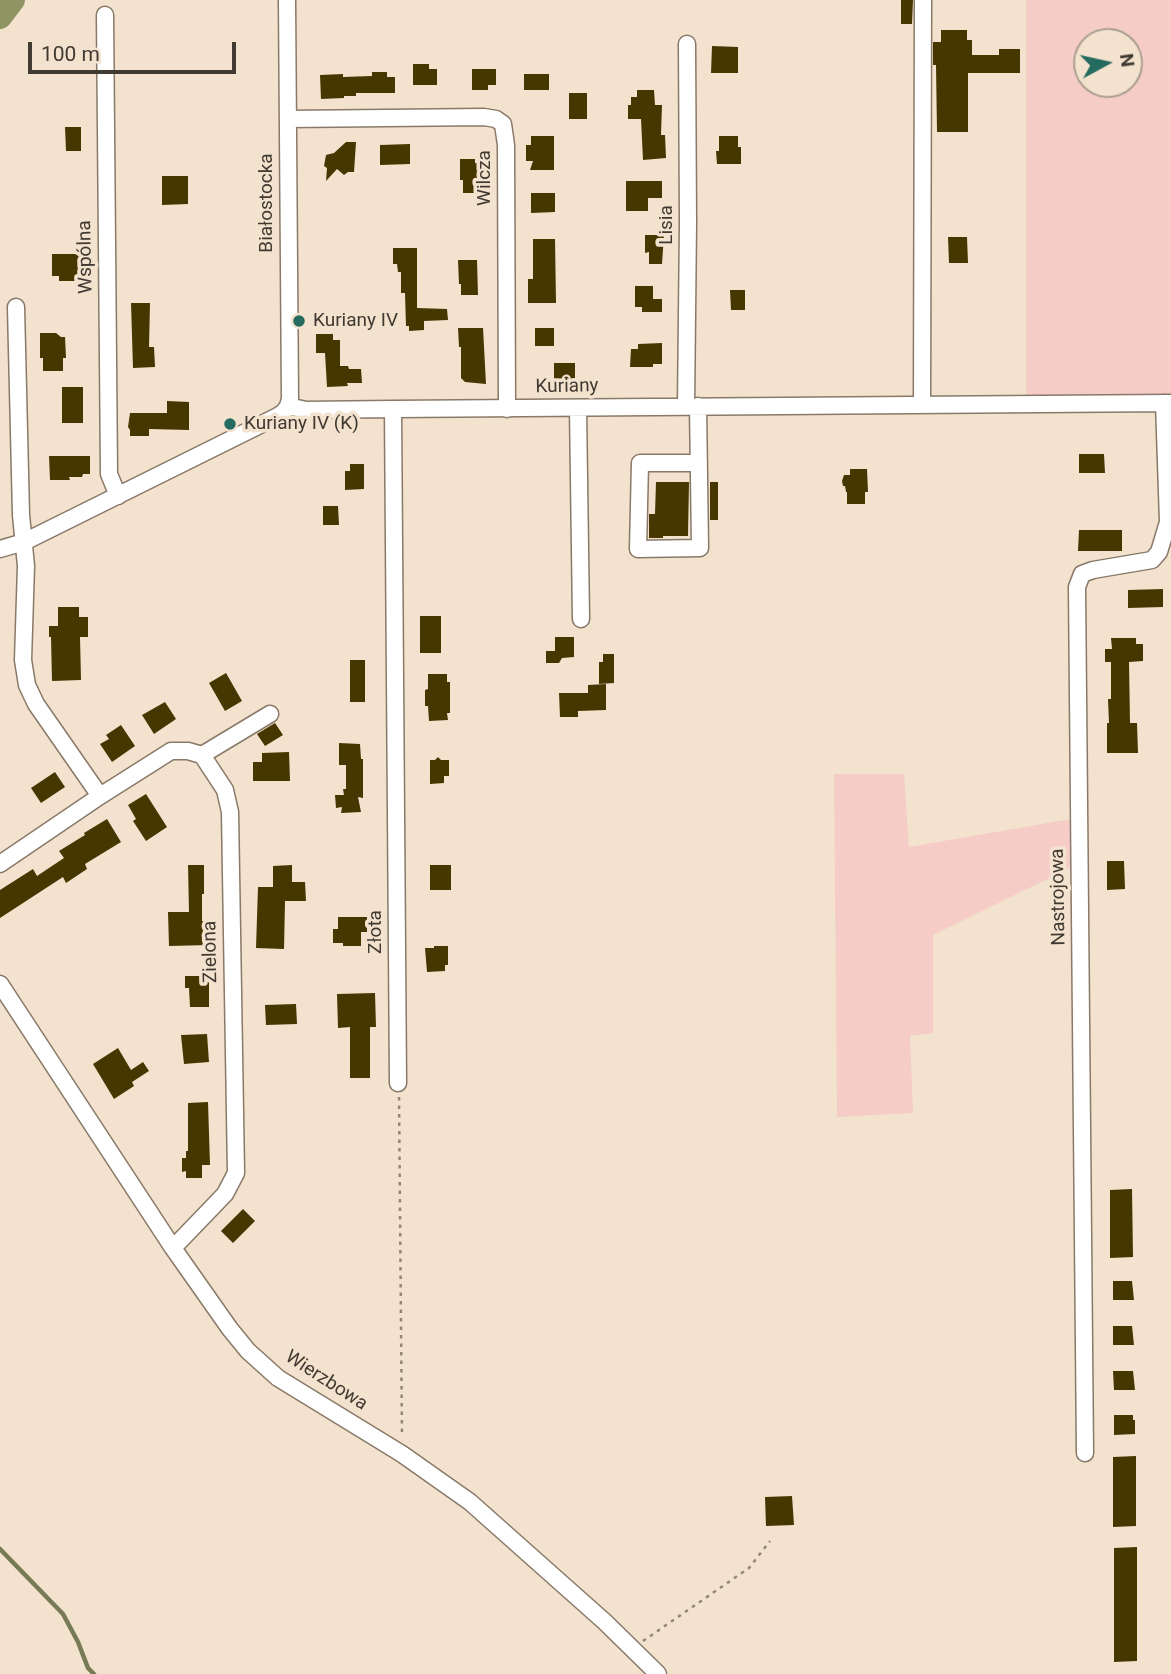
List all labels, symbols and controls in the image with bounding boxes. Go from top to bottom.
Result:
scale bar [32,28,240,72]
north arrow [1073,28,1143,98]
text: 100 m [41,42,100,66]
text: N [1115,52,1140,69]
street label: Wilcza [474,150,496,206]
street label: Białostocka [256,153,278,253]
street label: Lisia [656,205,678,245]
street label: Wspólna [74,220,98,294]
place label: Kuriany IV [313,310,398,332]
marker: Kuriany IV [291,313,307,329]
street label: Kuriany [535,375,599,399]
place label: Kuriany IV (K) [244,413,359,435]
marker: Kuriany IV (K) [222,416,238,432]
street label: Nastrojowa [1047,848,1071,946]
street label: Złota [365,910,387,954]
street label: Zielona [199,921,223,983]
street label: Wierzbowa [281,1346,371,1416]

